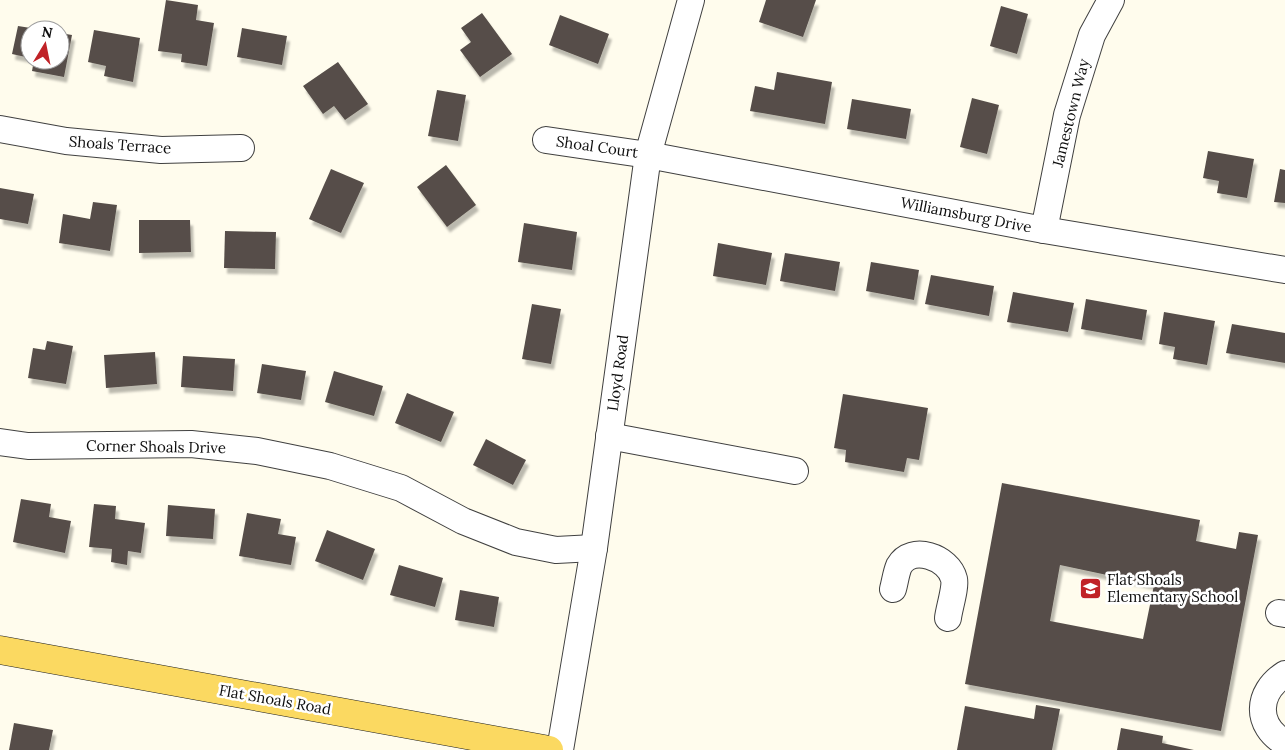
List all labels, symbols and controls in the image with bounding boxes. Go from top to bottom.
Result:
north arrow [20,20,70,70]
text: N [40,22,54,42]
street label: Jamestown Way [1048,57,1093,170]
street label: Shoals Terrace [68,131,172,158]
street label: Shoal Court [555,131,640,162]
street label: Williamsburg Drive [899,192,1033,237]
street label: Lloyd Road [603,334,632,412]
street label: Corner Shoals Drive [86,436,226,457]
place label: Flat Shoals Elementary School [1107,570,1238,606]
school or university icon: Flat Shoals Elementary School [1079,577,1103,601]
street label: Flat Shoals Road [218,680,333,719]

